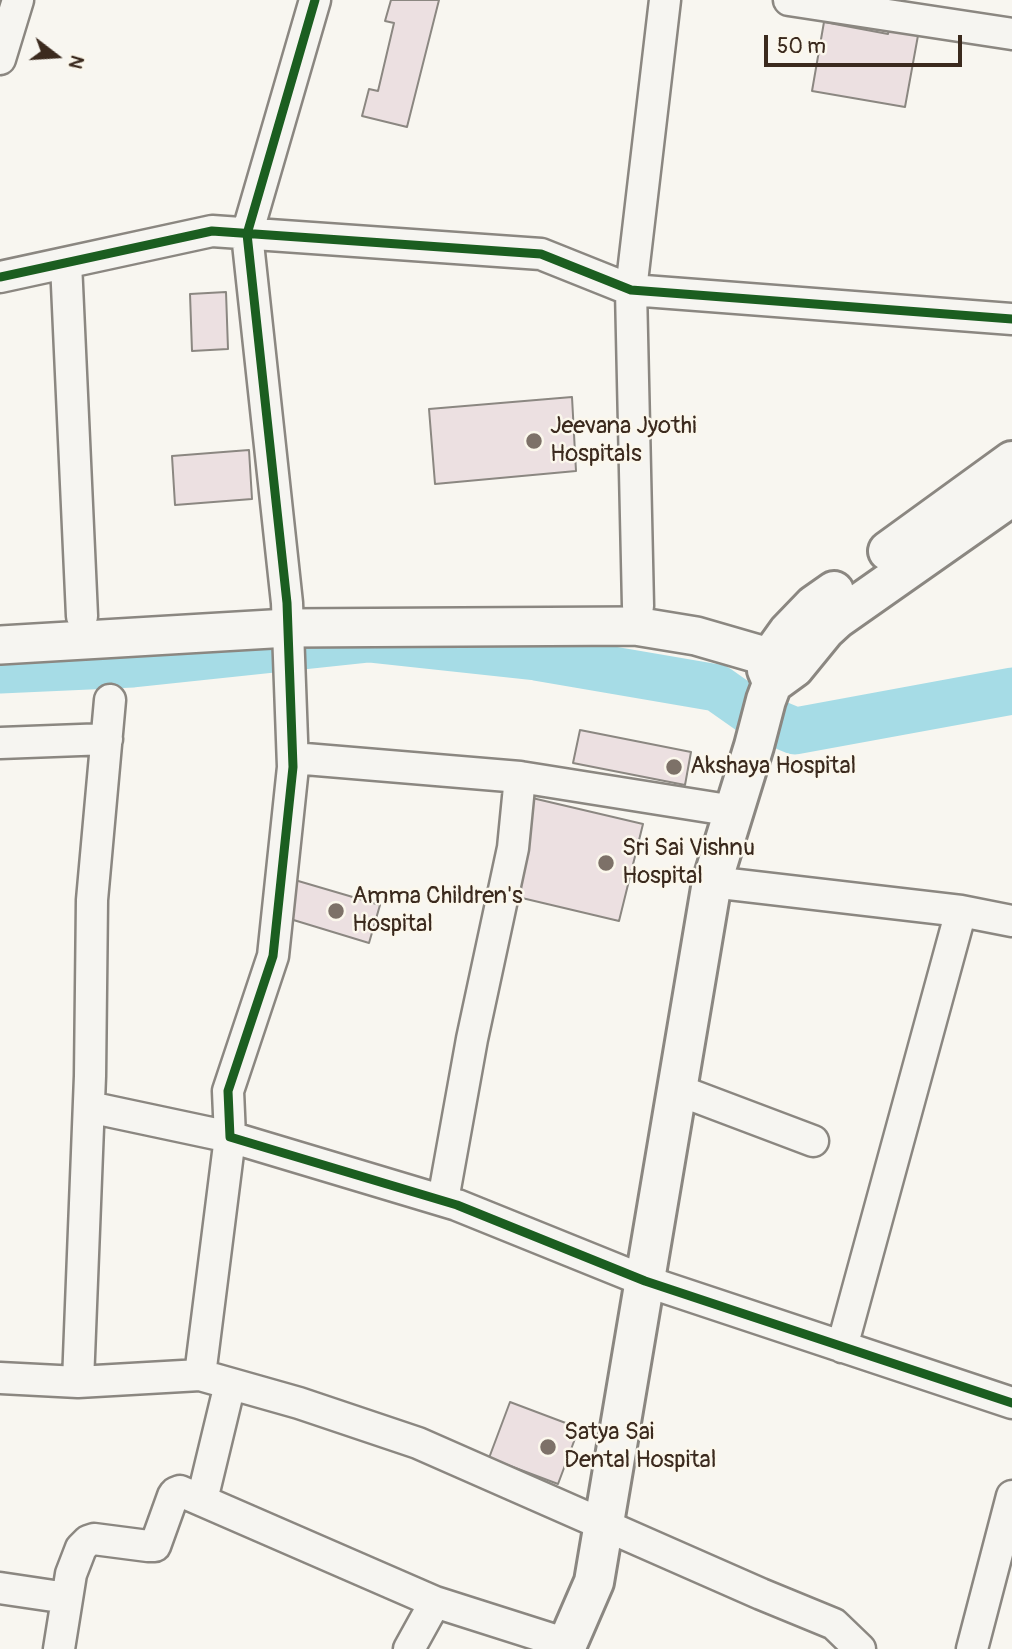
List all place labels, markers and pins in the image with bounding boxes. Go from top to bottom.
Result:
place label: Jeevana Jyothi Hospitals [550,413,696,469]
marker: Jeevana Jyothi Hospitals [524,431,544,451]
place label: Akshaya Hospital [690,753,856,781]
marker: Akshaya Hospital [664,757,684,777]
place label: Sri Sai Vishnu Hospital [622,835,755,891]
marker: Sri Sai Vishnu Hospital [596,853,616,873]
place label: Amma Children's Hospital [352,883,523,939]
marker: Amma Children's Hospital [326,901,346,921]
place label: Satya Sai Dental Hospital [564,1419,716,1475]
marker: Satya Sai Dental Hospital [538,1437,558,1457]

